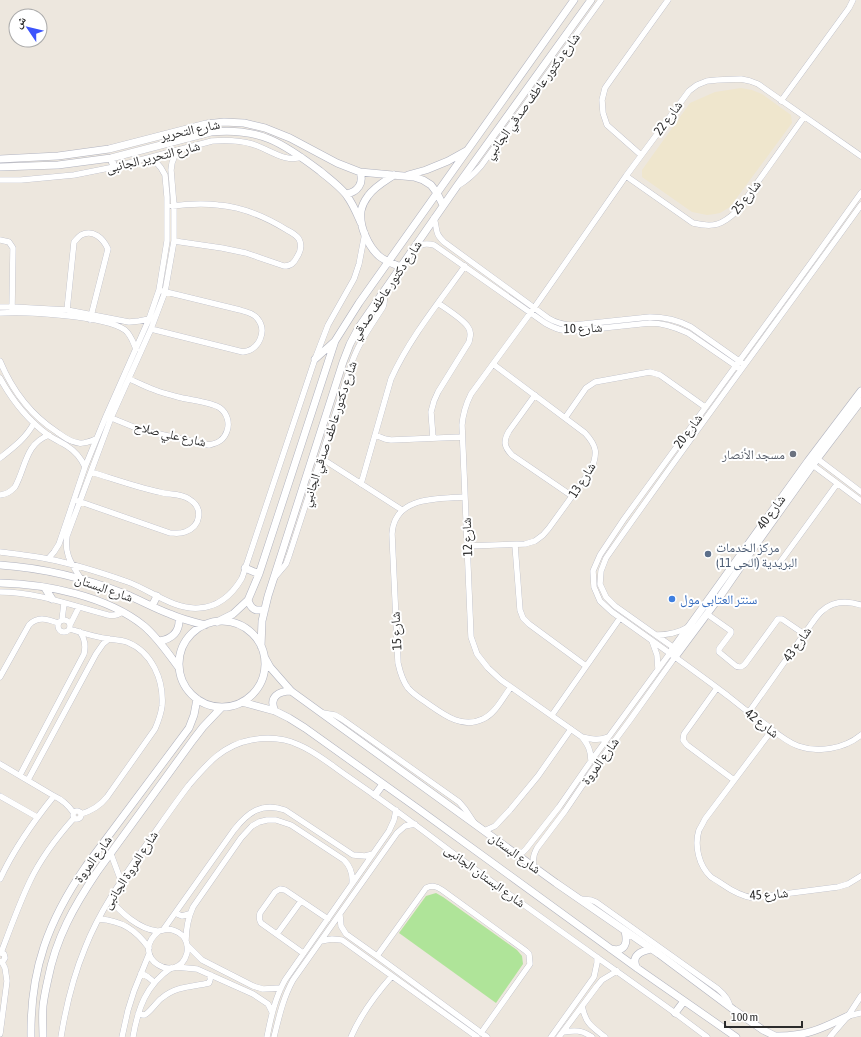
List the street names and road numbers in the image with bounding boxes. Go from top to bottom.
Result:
street label: شارع دكتور عاطف صدقي الجانبي [481,30,586,164]
street label: شارع 22 [651,98,687,139]
street label: شارع التحرير [158,116,222,146]
street label: شارع التحرير الجانبى [104,138,202,178]
street label: شارع 25 [728,177,765,218]
street label: شارع دكتور عاطف صدقي [347,238,428,344]
street label: شارع 10 [563,320,603,338]
street label: شارع دكتور عاطف صدقي الجانبي [298,359,363,510]
street label: شارع 20 [671,411,707,452]
street label: شارع علي صلاح [132,418,207,453]
street label: شارع 13 [565,460,600,501]
street label: شارع 40 [754,492,790,533]
street label: شارع 12 [459,517,477,557]
street label: شارع البستان [72,571,135,607]
street label: شارع 15 [387,611,407,651]
street label: شارع 43 [780,624,816,665]
street label: شارع 42 [741,705,782,742]
street label: شارع المروة [578,735,624,789]
street label: شارع المروة الجانبى [99,828,163,913]
street label: شارع البستان [485,829,544,878]
street label: شارع المروة [71,833,117,887]
street label: شارع البستان الجانبى [440,842,528,912]
street label: شارع 45 [749,885,789,905]

